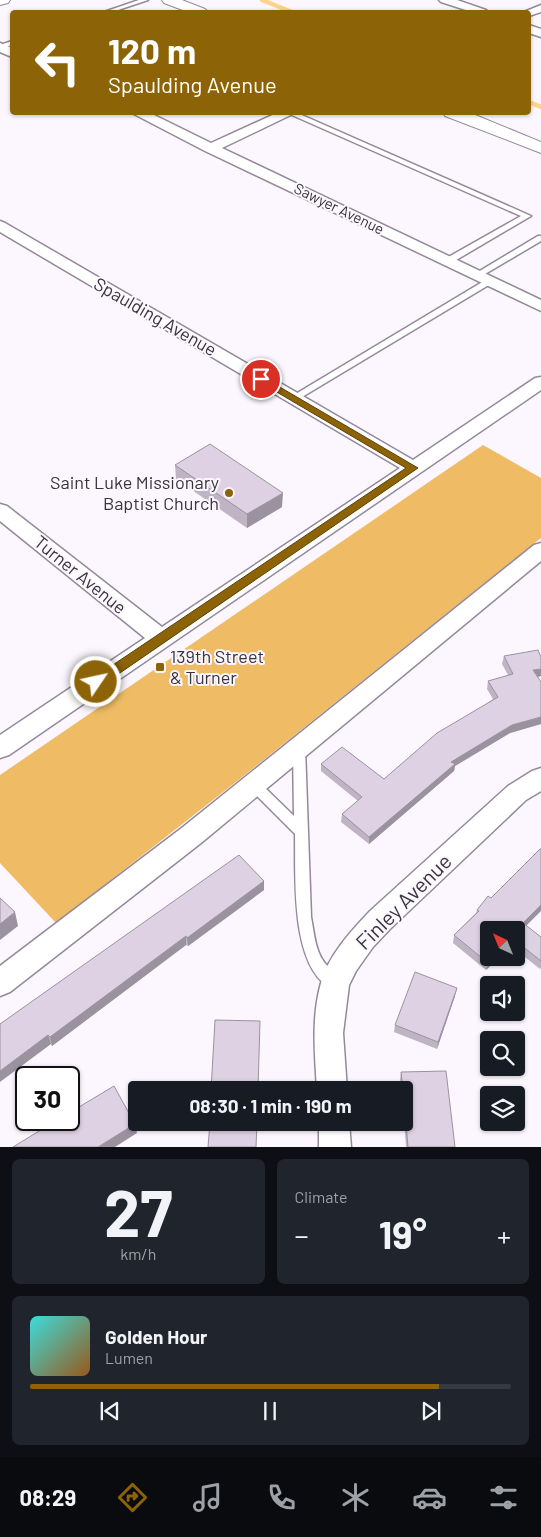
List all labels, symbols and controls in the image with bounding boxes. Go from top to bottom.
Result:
text: 120 m [108,29,196,71]
icon: left [25,30,90,95]
text: Spaulding Avenue [108,71,277,97]
street label: Sawyer Avenue [291,179,387,238]
street label: Spaulding Avenue [90,272,221,360]
pin [240,358,282,400]
icon: arrive [247,365,275,393]
place label: Saint Luke Missionary Baptist Church [50,471,219,514]
marker: Saint Luke Missionary Baptist Church [223,487,235,499]
street label: Turner Avenue [30,530,131,618]
place label: 139th Street & Turner [170,645,264,688]
position arrow [69,655,121,707]
marker: 139th Street & Turner [154,661,166,673]
street label: Finley Avenue [350,848,456,954]
north arrow [480,921,525,966]
map controls [480,921,525,1131]
button: sound [480,976,525,1021]
button: search [480,1031,525,1076]
speed limit sign: 30 [15,1066,80,1131]
button: layers [480,1086,525,1131]
text: 08:30 · 1 min · 190 m [189,1094,352,1117]
text: 27 [104,1172,173,1250]
text: Climate [295,1187,347,1206]
text: 19° [379,1211,427,1257]
text: − [295,1218,309,1252]
text: + [497,1218,511,1252]
text: km/h [120,1244,156,1263]
text: Golden Hour [105,1325,207,1348]
text: Lumen [105,1348,153,1367]
icon: previous [96,1397,124,1425]
icon: pause [256,1397,284,1425]
icon: next [417,1397,445,1425]
icon: directions [115,1480,150,1515]
icon: music [190,1480,225,1515]
icon: phone [264,1480,299,1515]
icon: climate [338,1480,373,1515]
icon: car [412,1480,447,1515]
icon: filters [486,1480,521,1515]
text: 08:29 [20,1484,76,1510]

